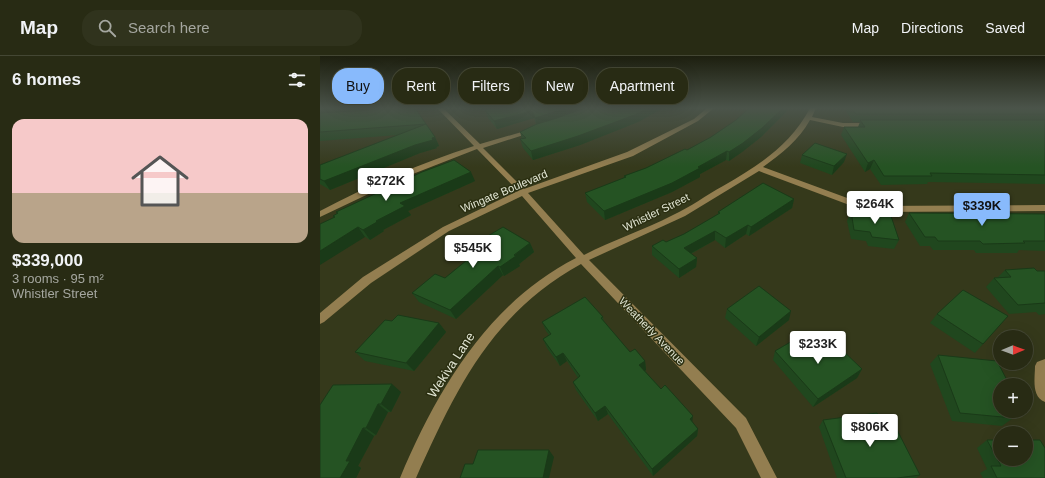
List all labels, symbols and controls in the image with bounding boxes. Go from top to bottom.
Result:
search box [82,10,362,46]
text: Map [20,17,58,38]
icon: search [96,17,118,39]
text: Search here [128,19,210,36]
text: Map [852,20,879,36]
text: Directions [901,20,963,36]
text: Saved [985,20,1025,36]
chip: Buy [332,68,384,104]
chip: Rent [392,68,450,104]
chip: Filters [458,68,524,104]
chip: New [532,68,588,104]
chip: Apartment [596,68,688,104]
icon: filters [286,69,308,91]
text: 6 homes [12,70,81,89]
icon: home [124,145,196,217]
street label: Wingate Boulevard [459,167,549,215]
pin: $272K [358,168,414,202]
text: $272K [367,173,405,188]
street label: Whistler Street [621,191,691,233]
pin: $264K [847,191,903,225]
pin: $339K [954,193,1010,227]
text: $264K [856,196,894,211]
text: $339K [963,198,1001,213]
pin: $545K [445,235,501,269]
text: $545K [454,240,492,255]
text: $339,000 [12,251,83,270]
text: 3 rooms · 95 m² [12,271,104,286]
text: Whistler Street [12,286,97,301]
street label: Weatherly Avenue [617,295,687,367]
street label: Wekiva Lane [424,329,478,401]
north arrow [993,330,1033,370]
map controls [993,330,1033,466]
pin: $233K [790,331,846,365]
text: $233K [799,336,837,351]
button: + [993,378,1033,418]
pin: $806K [842,414,898,448]
text: $806K [851,419,889,434]
button: − [993,426,1033,466]

